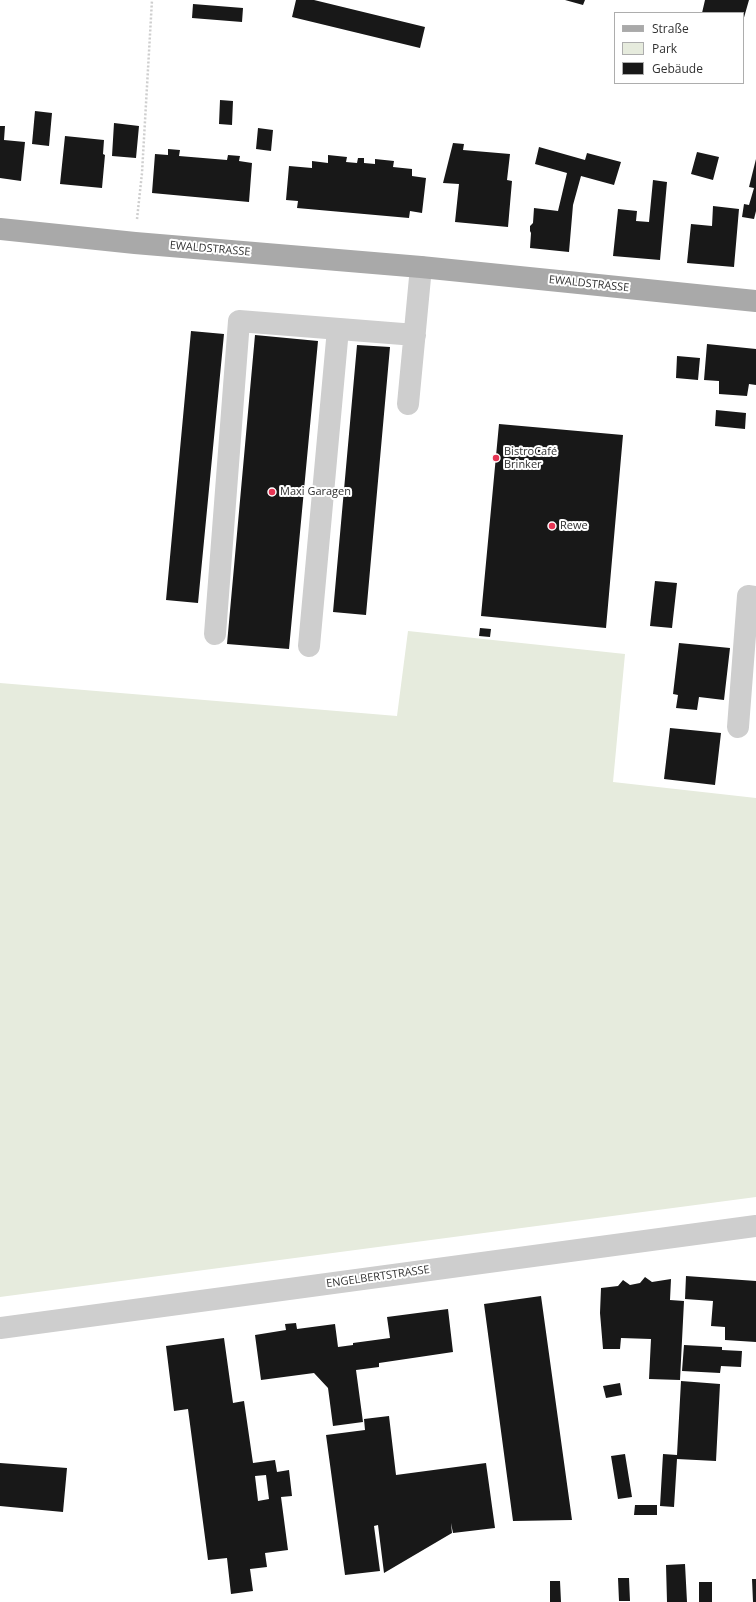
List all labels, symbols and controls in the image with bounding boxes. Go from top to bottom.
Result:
legend [614,12,744,84]
text: Straße [652,20,689,37]
text: Park [652,40,677,57]
text: Gebäude [652,60,703,77]
street label: EWALDSTRASSE [169,239,251,259]
street label: EWALDSTRASSE [548,273,630,295]
place label: BistroCafé Brinker [504,445,557,471]
marker: BistroCafé Brinker [491,453,501,463]
place label: Maxi Garagen [280,485,351,499]
marker: Maxi Garagen [267,487,277,497]
place label: Rewe [560,519,588,533]
marker: Rewe [547,521,557,531]
street label: ENGELBERTSTRASSE [325,1263,431,1291]

